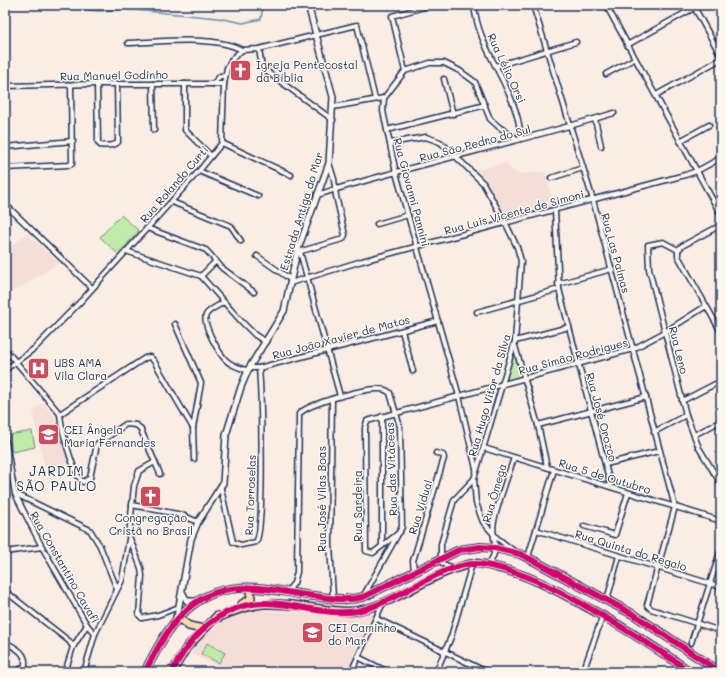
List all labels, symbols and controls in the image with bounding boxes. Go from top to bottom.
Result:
street label: Rua Lélio Orsi [484,31,530,105]
church icon: Igreja Pentecostal da Bíblia [227,57,253,83]
place label: Igreja Pentecostal da Bíblia [256,57,358,85]
street label: Rua Manuel Godinho [60,67,169,83]
street label: Rua São Pedro do Sul [418,121,532,165]
street label: Rua Giovanni Pannini [390,136,434,248]
street label: Rua Rolando Curti [136,142,212,226]
street label: Estrada Antiga do Mar [276,150,326,272]
street label: Rua Luis Vicente de Simoni [442,186,586,238]
street label: Rua Las Palmas [598,211,634,295]
street label: Rua João Xavier de Matos [271,311,411,363]
street label: Rua Leno [666,325,692,376]
street label: Rua Hugo Vitor da Silva [464,332,514,458]
street label: Rua Simão Rodrigues [517,334,629,378]
hospital icon: UBS AMA Vila Clara [25,355,51,381]
place label: UBS AMA Vila Clara [54,355,108,383]
street label: Rua José Orozco [583,371,621,464]
school or university icon: CEI Ângela Maria Fernandes [35,422,61,448]
place label: CEI Ângela Maria Fernandes [64,422,156,450]
street label: Rua das Vitáceas [382,422,400,516]
street label: Rua José Vilas Boas [314,446,329,552]
street label: Rua Torroselas [241,454,259,536]
street label: Rua 5 de Outubro [557,455,653,497]
street label: Rua Ômega [478,461,510,524]
district label: JARDIM SÃO PAULO [17,462,97,494]
street label: Rua Sardeira [350,470,365,542]
street label: Rua Vidual [405,478,435,536]
church icon: Congregação Cristã no Brasil [138,484,164,510]
street label: Rua Constantino Cavafi [27,509,103,625]
place label: Congregação Cristã no Brasil [109,510,193,538]
street label: Rua Quinta do Regalo [573,526,689,574]
school or university icon: CEI Caminho do Mar [299,620,325,646]
place label: CEI Caminho do Mar [328,620,397,648]

